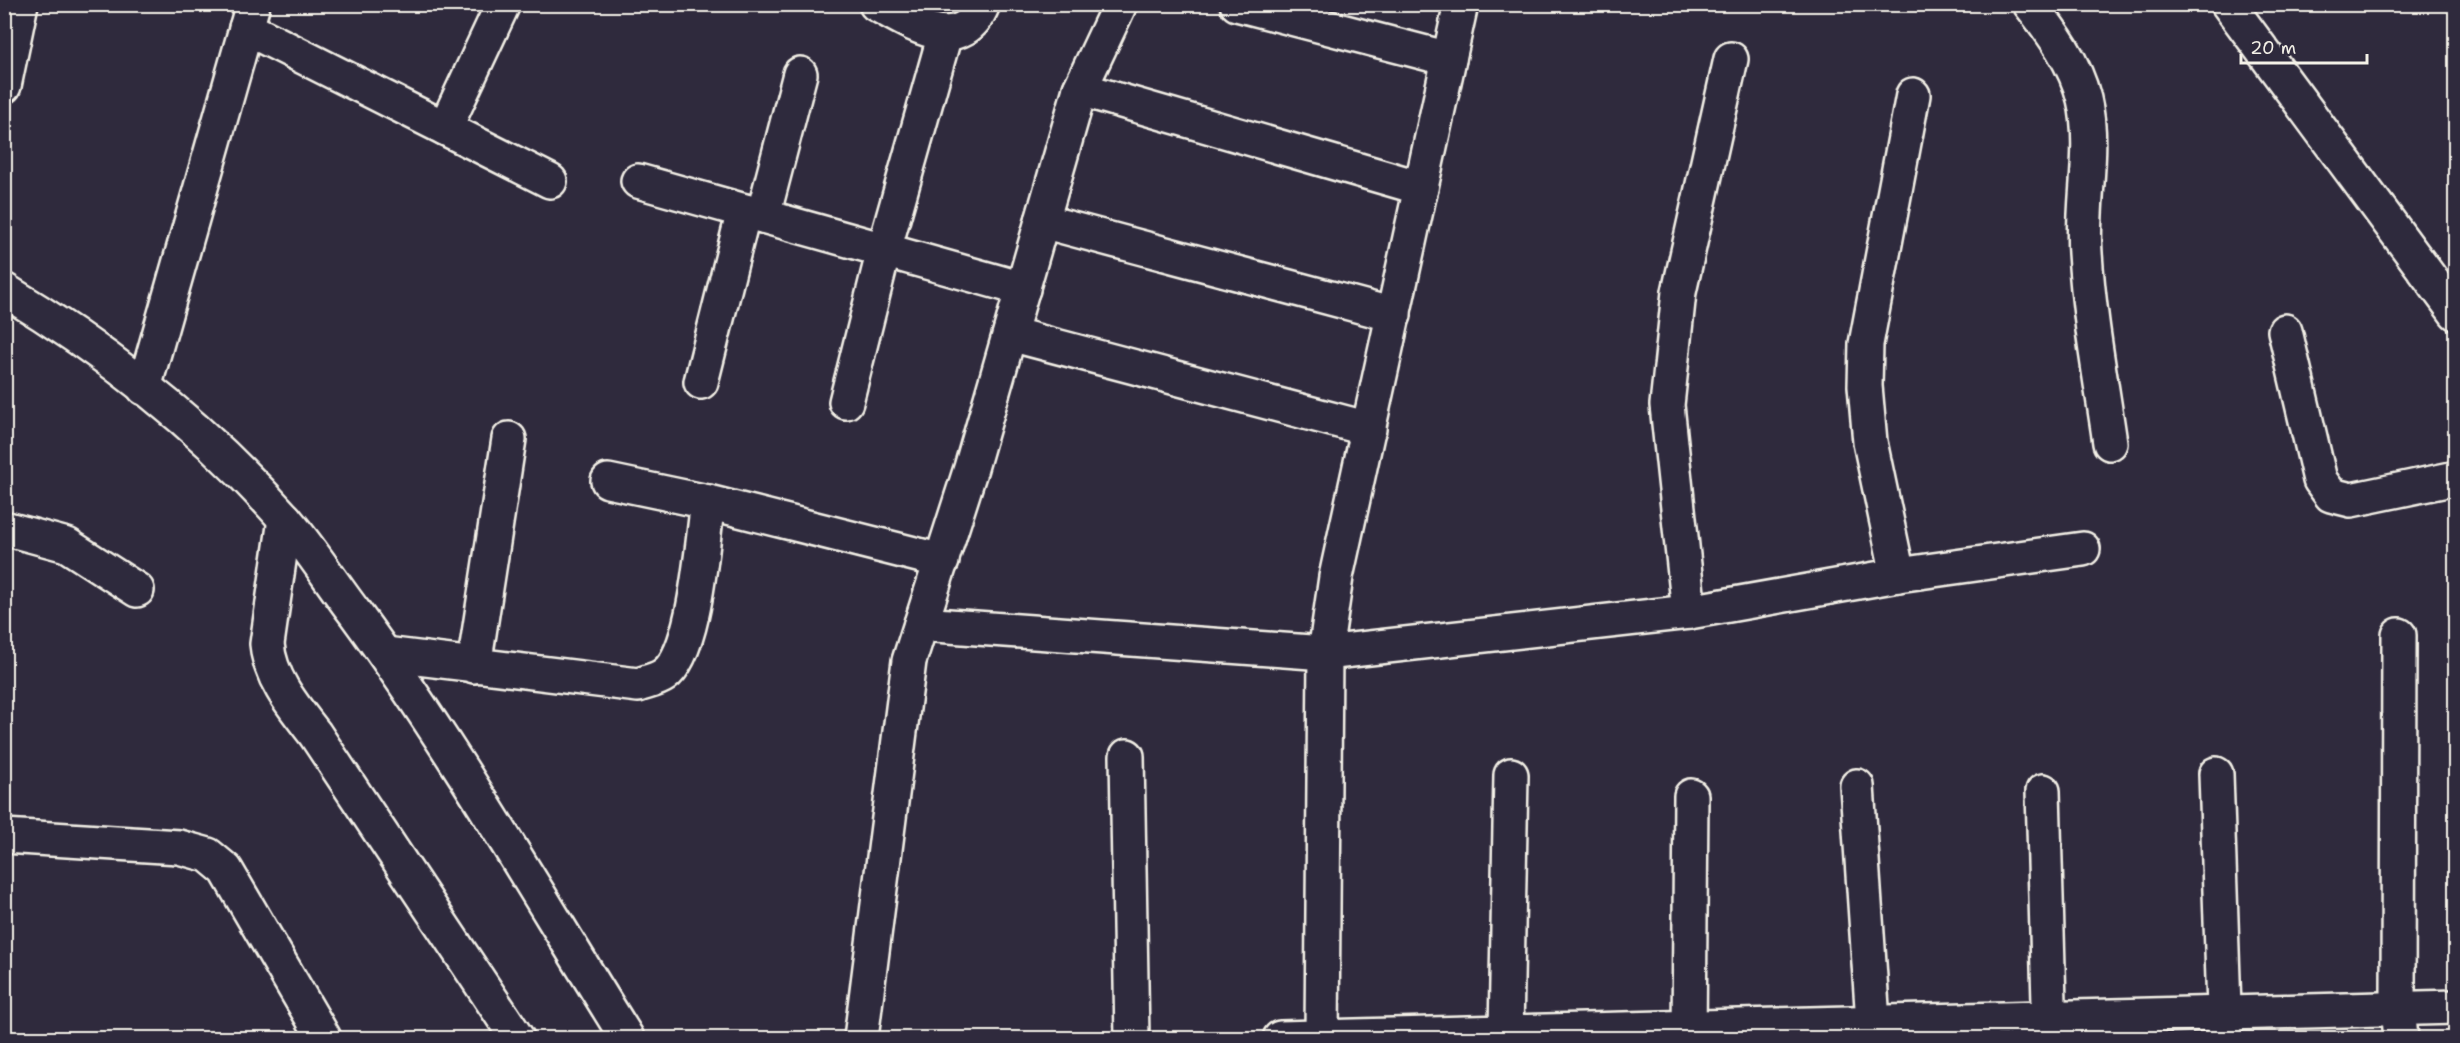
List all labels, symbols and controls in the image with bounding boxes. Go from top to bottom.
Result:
scale bar [2241,27,2367,65]
text: 20 m [2250,36,2296,60]

